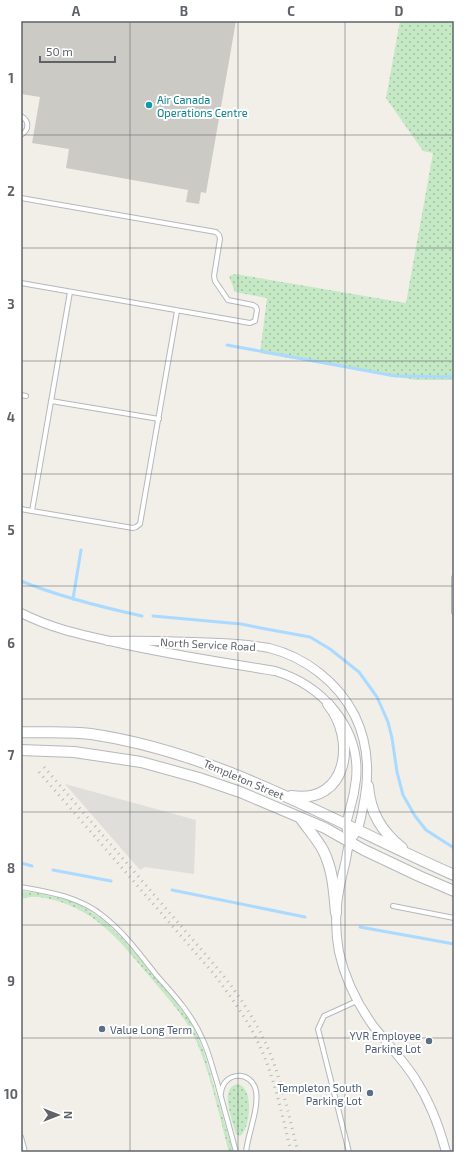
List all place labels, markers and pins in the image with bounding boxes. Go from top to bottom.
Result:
place label: Air Canada Operations Centre [157,93,248,119]
marker: Air Canada Operations Centre [144,100,154,110]
place label: Value Long Term [110,1023,192,1036]
marker: Value Long Term [97,1024,107,1034]
place label: YVR Employee Parking Lot [350,1029,421,1055]
marker: YVR Employee Parking Lot [424,1036,434,1046]
place label: Templeton South Parking Lot [277,1081,362,1107]
marker: Templeton South Parking Lot [365,1088,375,1098]

